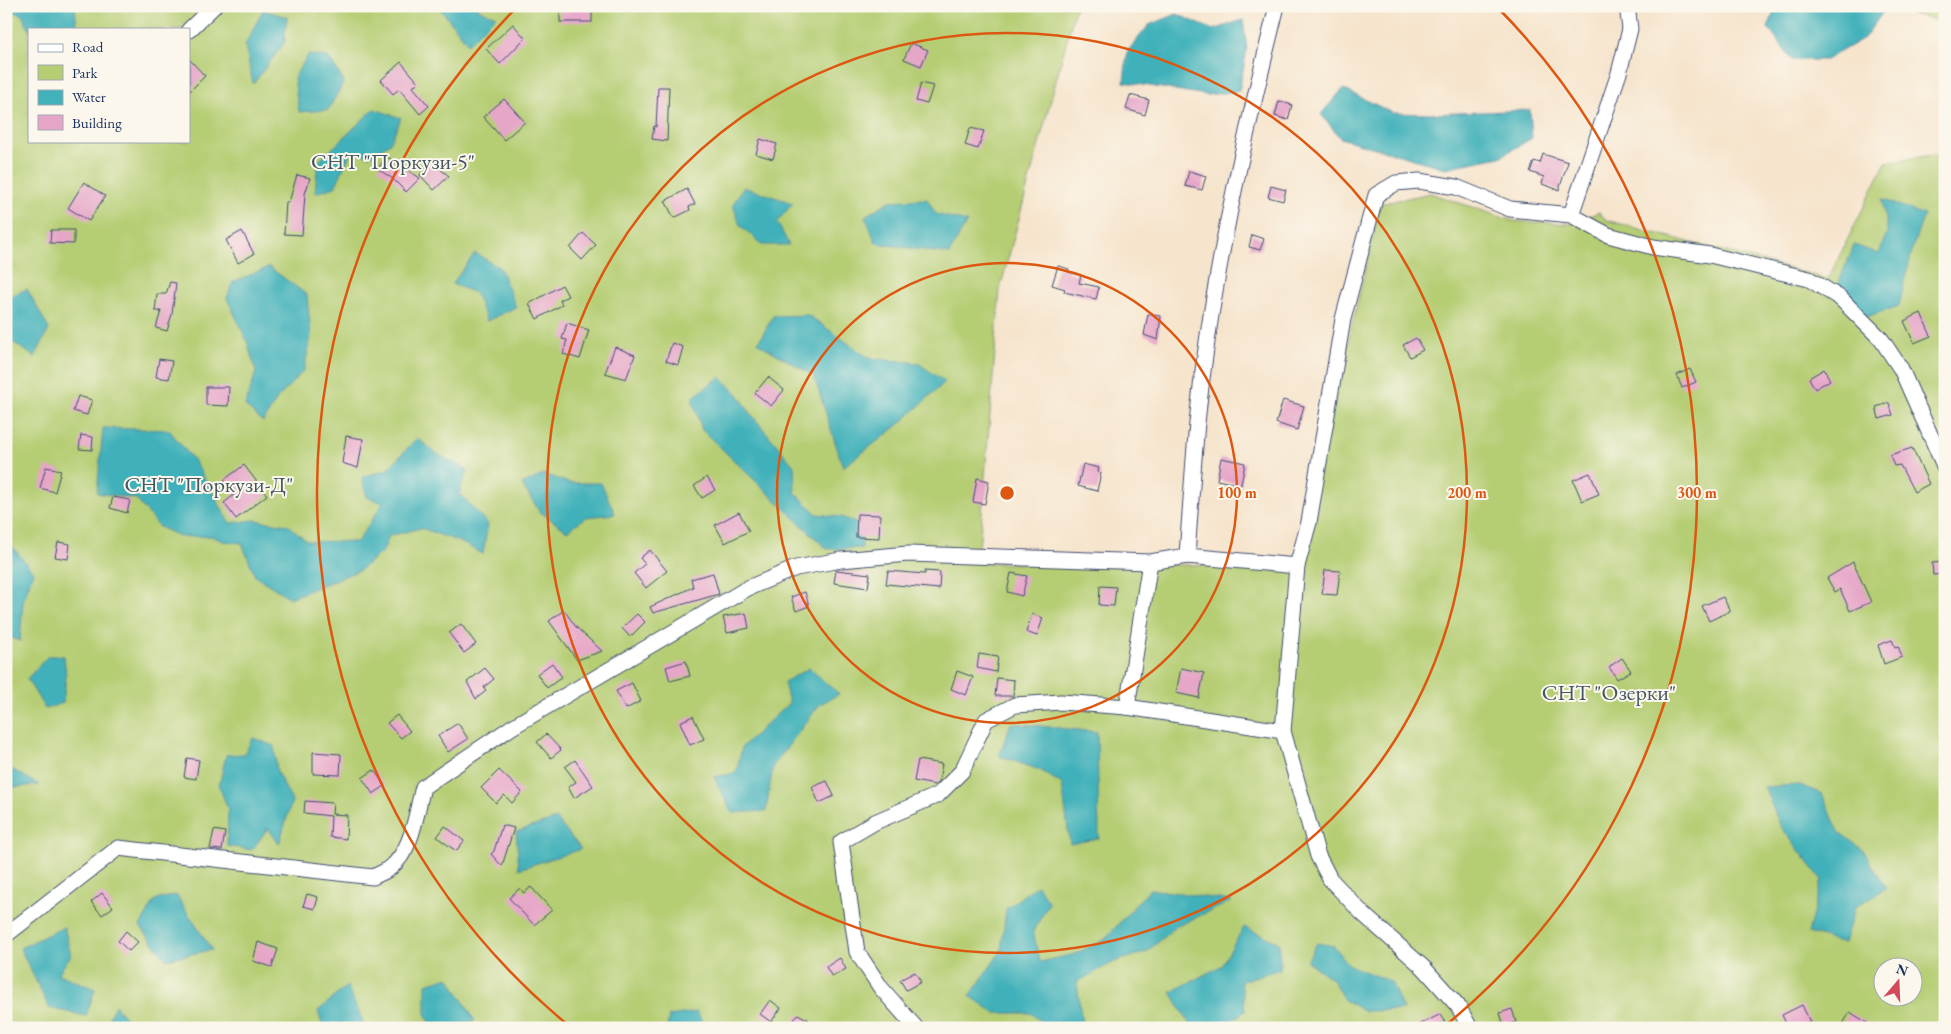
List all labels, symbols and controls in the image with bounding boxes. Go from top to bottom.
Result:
legend [28,28,190,142]
text: Road [72,37,104,56]
text: Park [72,63,99,82]
text: Water [72,87,106,106]
text: Building [72,113,122,132]
park label: СНТ "Поркузи-5" [311,147,475,176]
park label: СНТ "Поркузи-Д" [124,470,294,499]
text: 100 m [1217,483,1257,502]
text: 200 m [1447,483,1487,502]
text: 300 m [1677,483,1717,502]
centre of rings [998,484,1016,502]
park label: СНТ "Озерки" [1542,678,1676,707]
north arrow [1874,956,1924,1006]
text: N [1894,959,1911,980]

